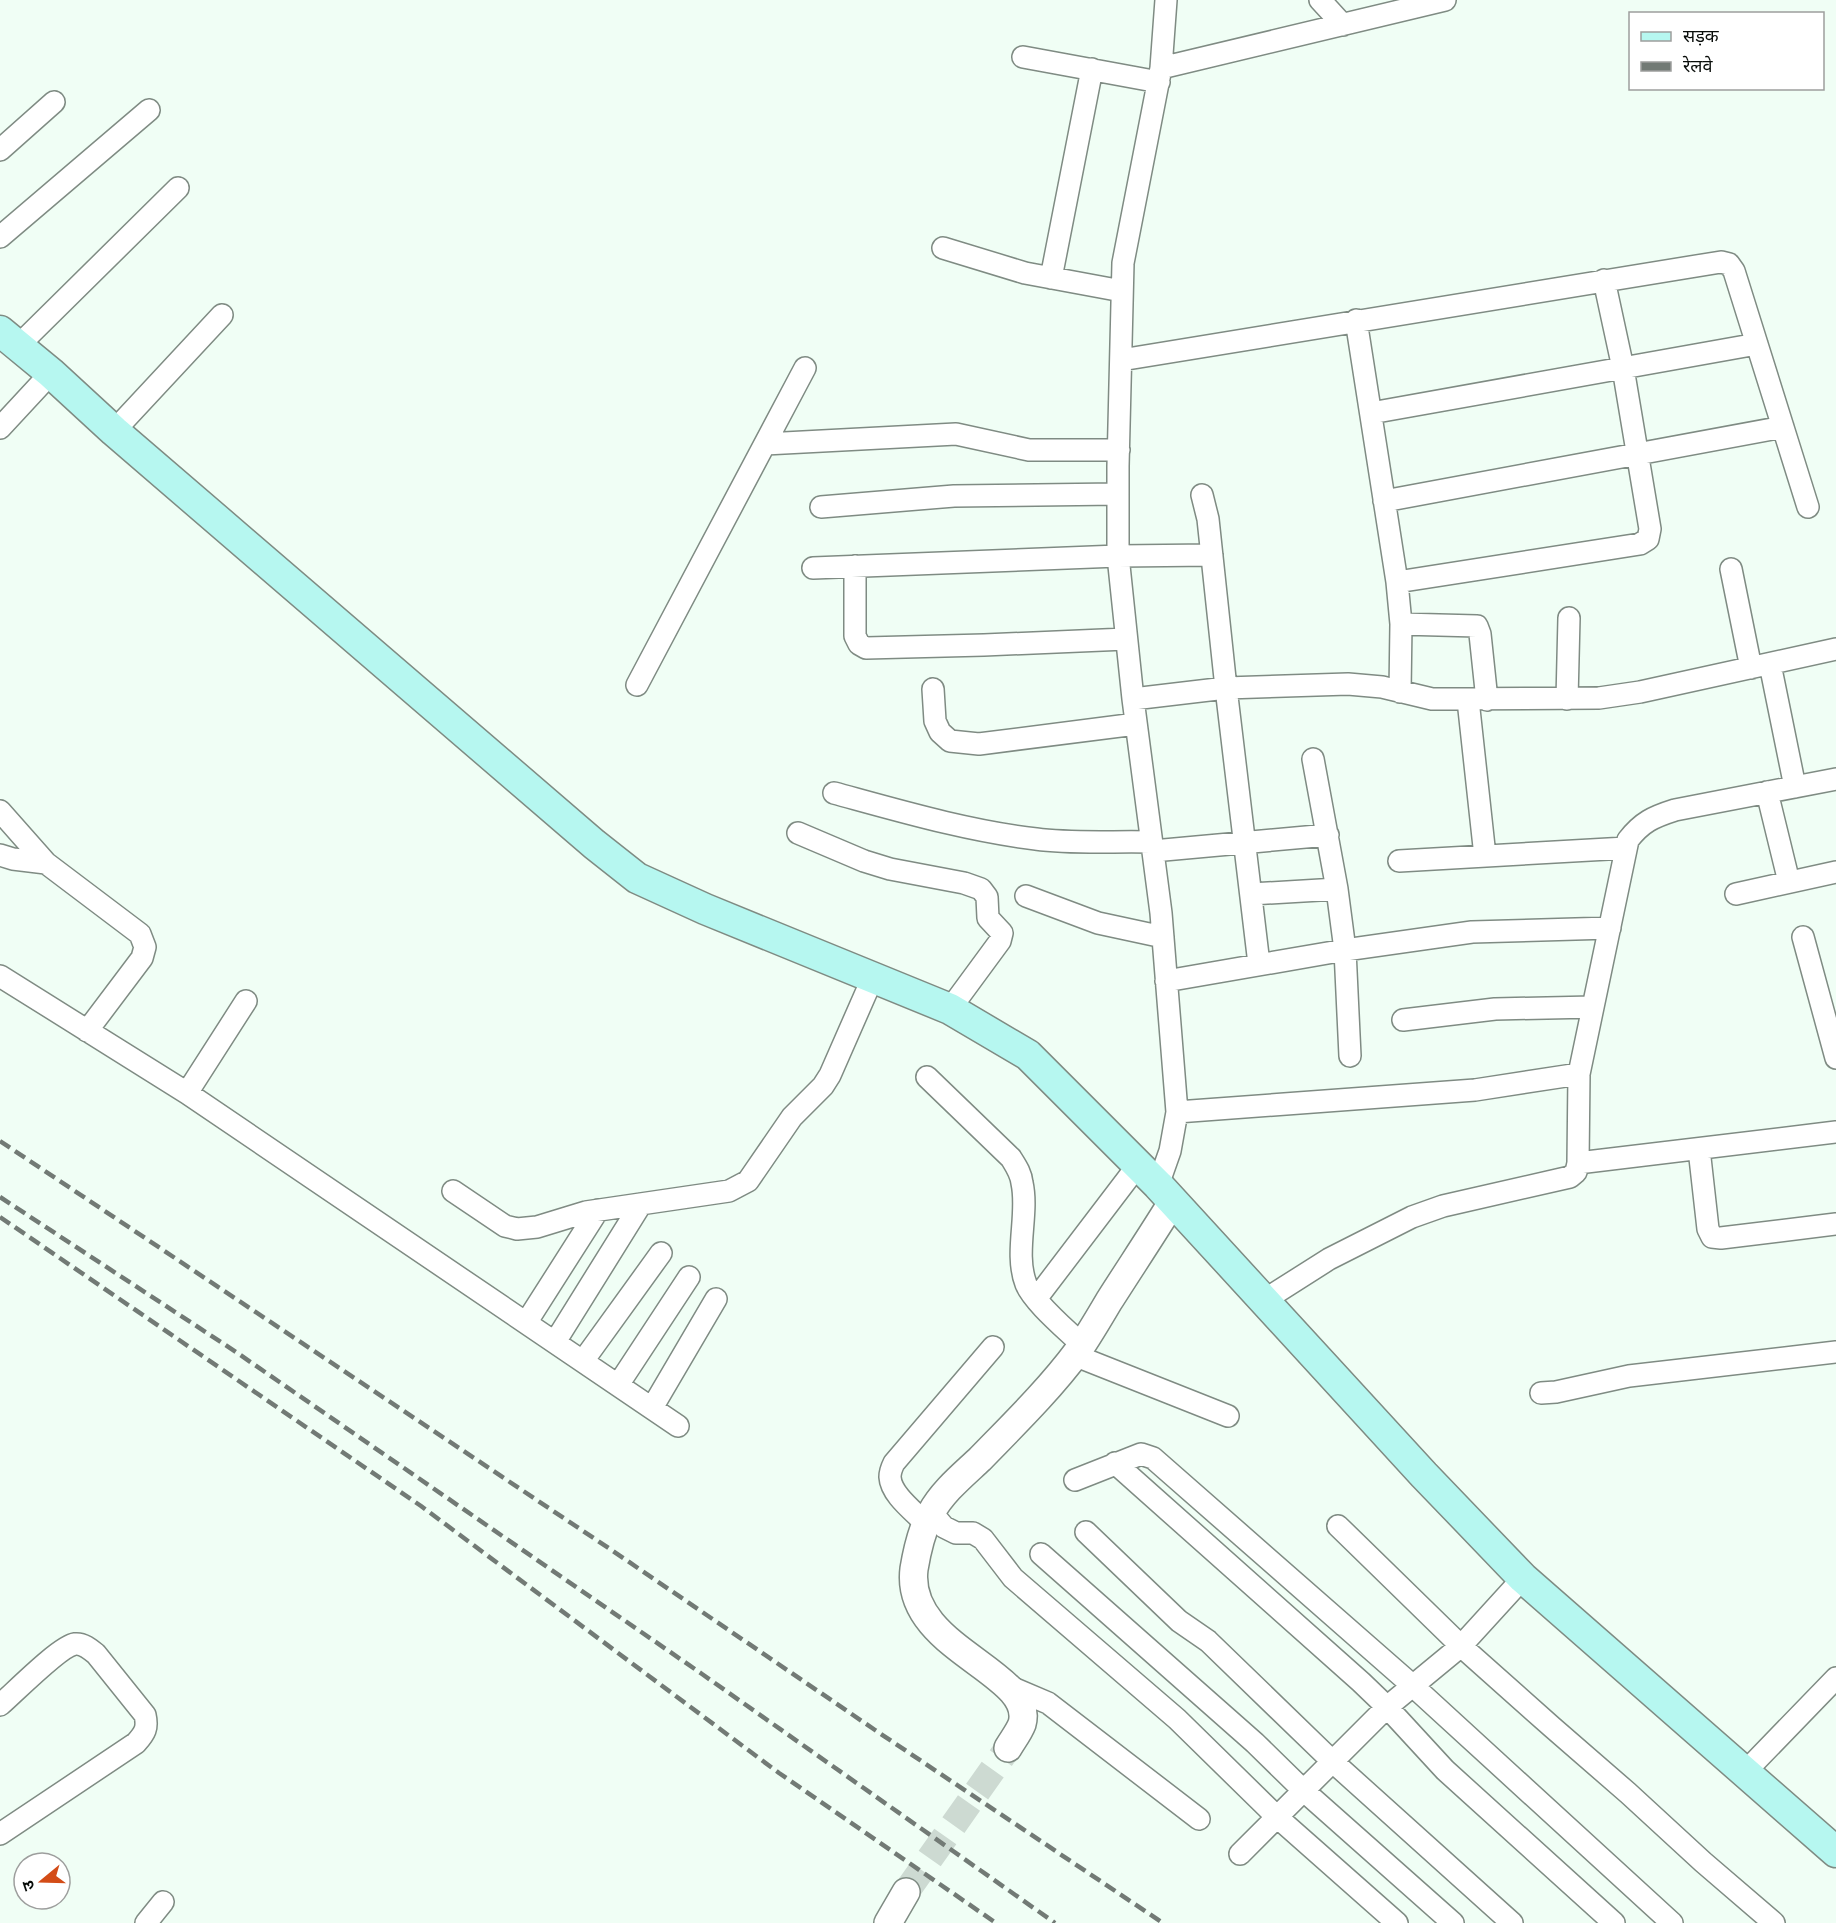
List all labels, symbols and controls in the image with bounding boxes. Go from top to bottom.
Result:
legend [1629,12,1824,90]
text: सड़क [1683,24,1720,47]
text: रेलवे [1682,54,1714,77]
north arrow [12,1851,72,1911]
text: उ [17,1878,39,1894]

